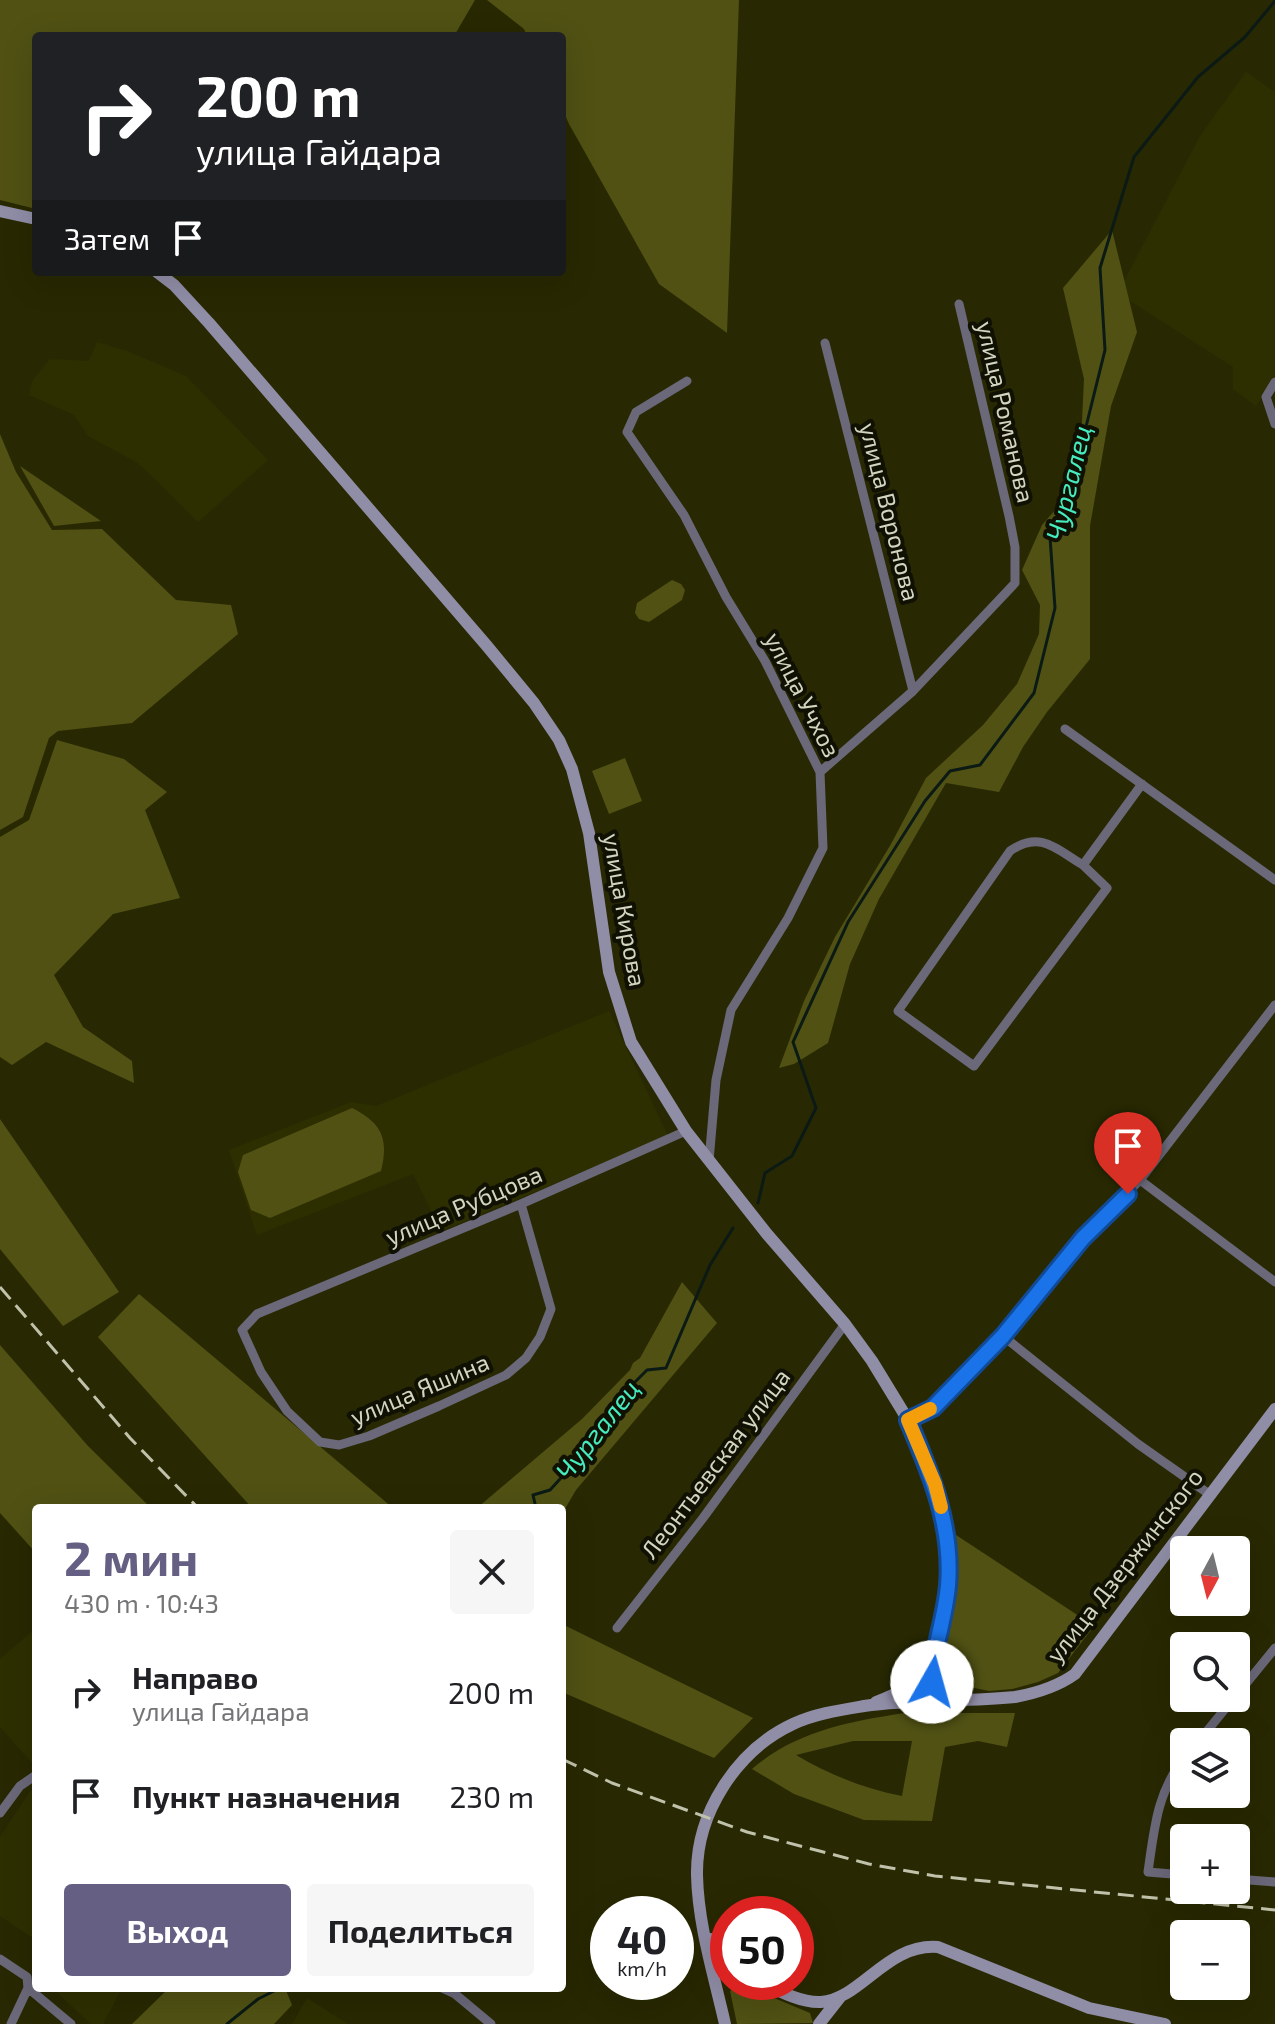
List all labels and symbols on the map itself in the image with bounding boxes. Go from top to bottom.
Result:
street label: улица Романова [970,318,1041,506]
street label: улица Воронова [853,419,927,604]
water label: Чургалец [1038,422,1097,544]
street label: улица Учхоз [759,627,847,762]
street label: улица Кирова [597,831,653,989]
pin [1094,1112,1162,1194]
street label: улица Рубцова [381,1159,547,1252]
street label: улица Яшина [346,1346,493,1432]
street label: Леонтьевская улица [634,1363,796,1564]
water label: Чургалец [548,1373,645,1485]
street label: улица Дзержинского [1039,1462,1209,1668]
north arrow [1170,1536,1250,1616]
position arrow [890,1640,974,1724]
speed limit sign: 50 [710,1896,814,2000]

